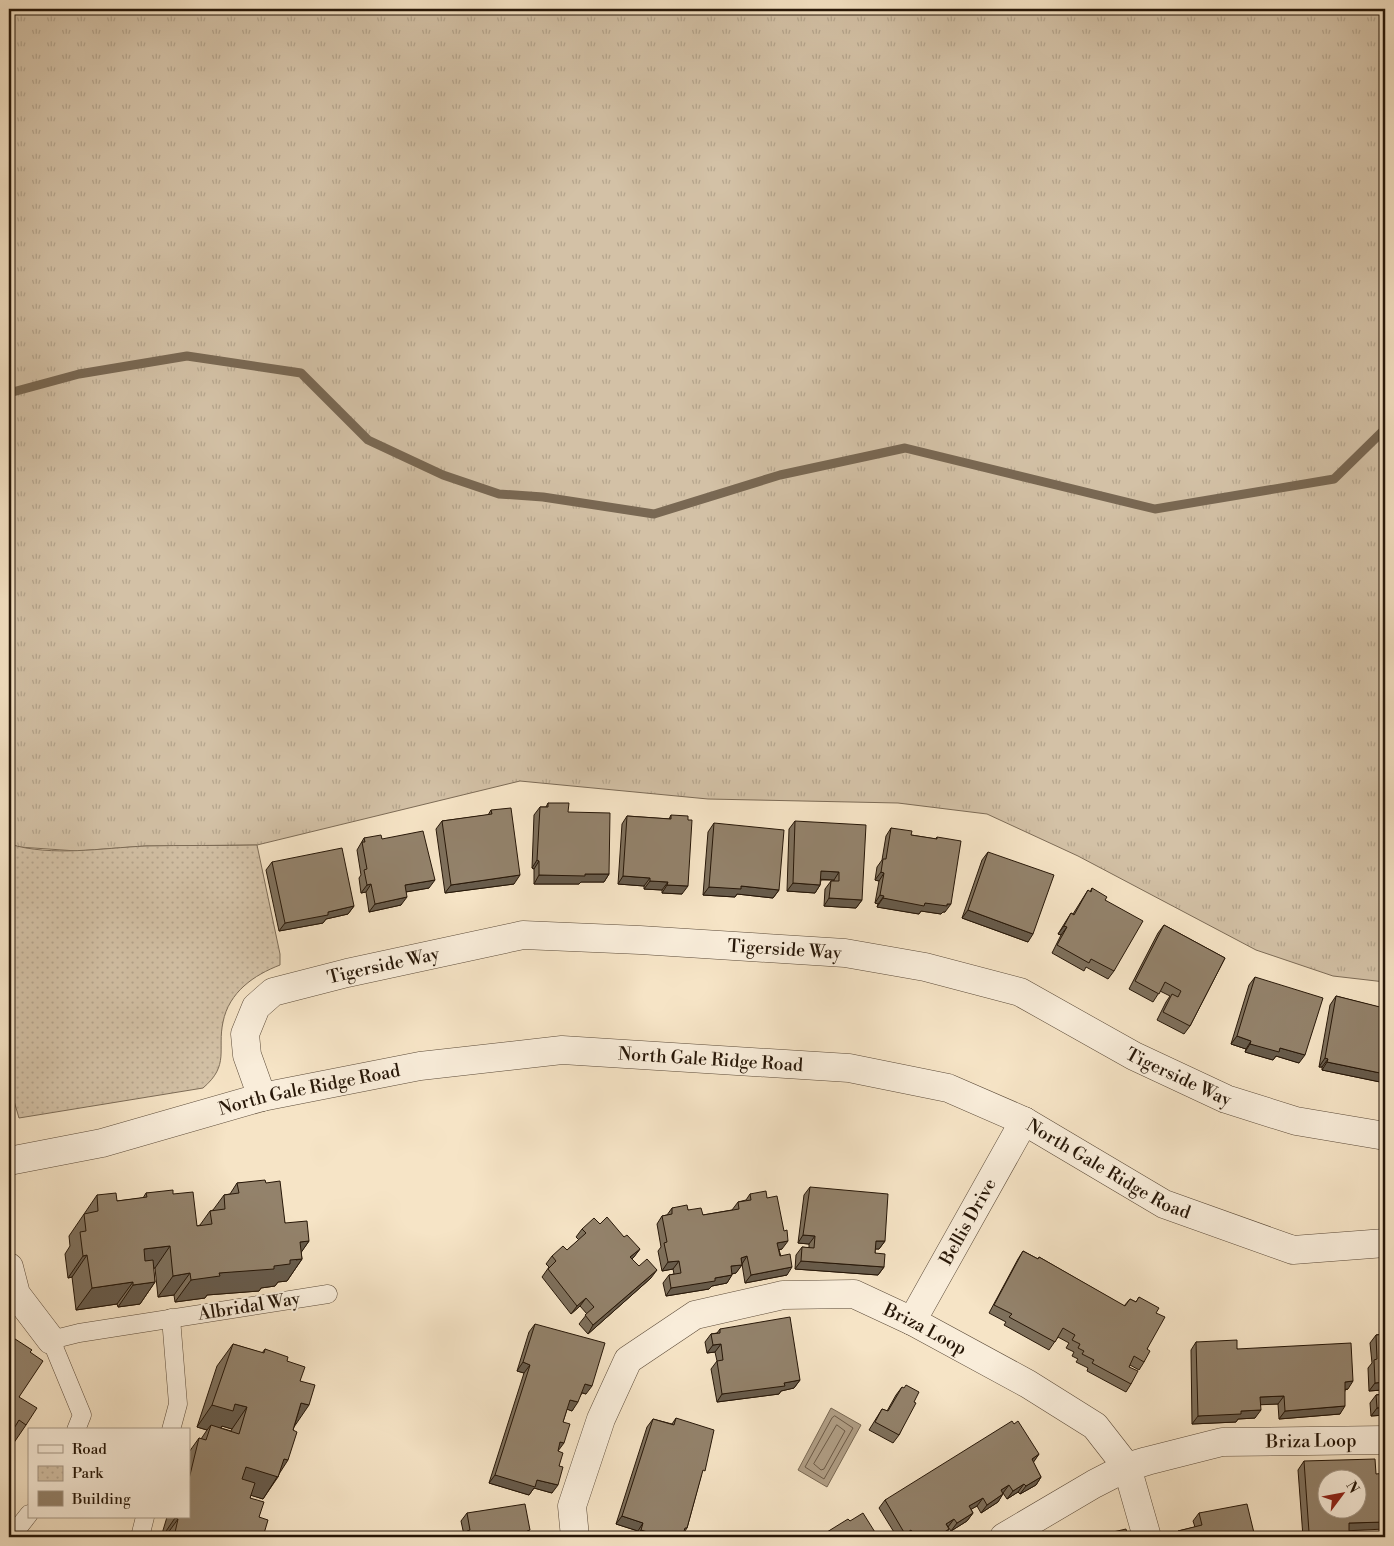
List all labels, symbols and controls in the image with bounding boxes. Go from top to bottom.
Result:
street label: Tigerside Way [727,935,843,965]
street label: Tigerside Way [325,942,442,990]
street label: North Gale Ridge Road [617,1043,805,1077]
street label: Tigerside Way [1121,1043,1234,1112]
street label: North Gale Ridge Road [216,1059,403,1121]
street label: North Gale Ridge Road [1022,1114,1194,1225]
street label: Bellis Drive [934,1174,1002,1270]
street label: Albridal Way [195,1287,302,1326]
street label: Briza Loop [879,1298,971,1361]
legend [28,1428,190,1518]
street label: Briza Loop [1265,1429,1357,1453]
text: Road [72,1440,107,1459]
text: Park [72,1464,104,1483]
north arrow [1316,1468,1366,1518]
text: N [1342,1478,1363,1497]
text: Building [71,1490,131,1509]

